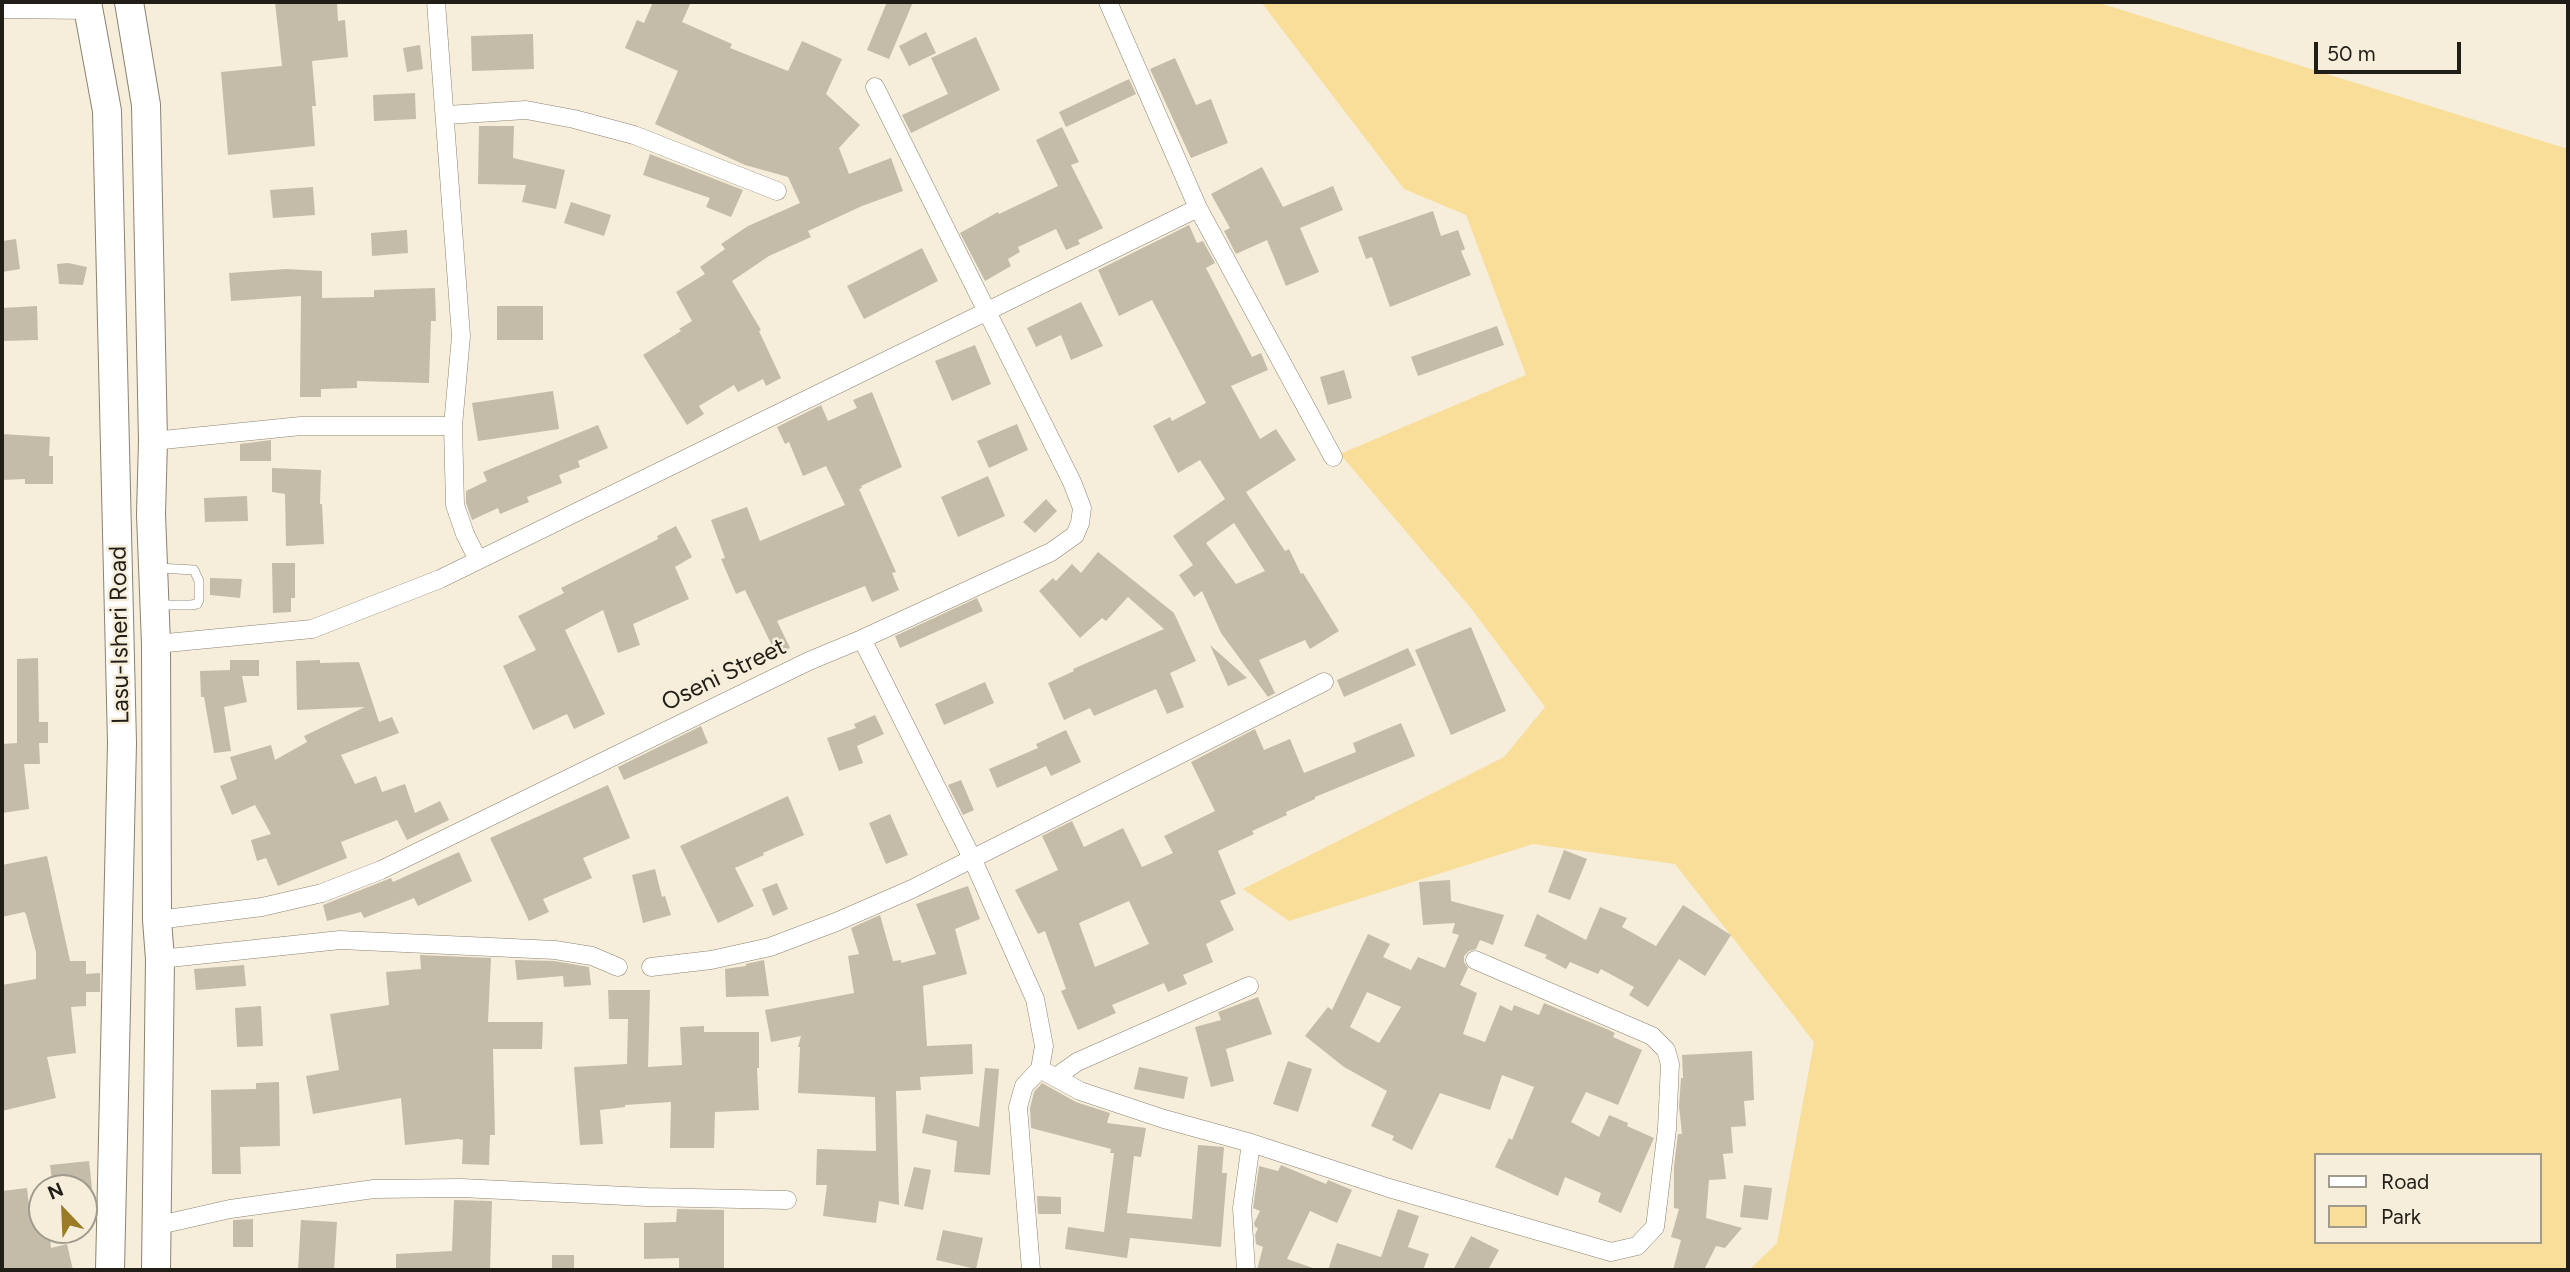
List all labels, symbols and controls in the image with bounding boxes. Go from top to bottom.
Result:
scale bar [2318,28,2465,72]
text: 50 m [2327,41,2376,66]
street label: Lasu-Isheri Road [104,546,136,724]
street label: Oseni Street [657,632,791,718]
legend [2314,1153,2542,1244]
text: Road [2381,1169,2429,1194]
north arrow [28,1174,98,1244]
text: N [44,1178,67,1205]
text: Park [2381,1204,2421,1229]

